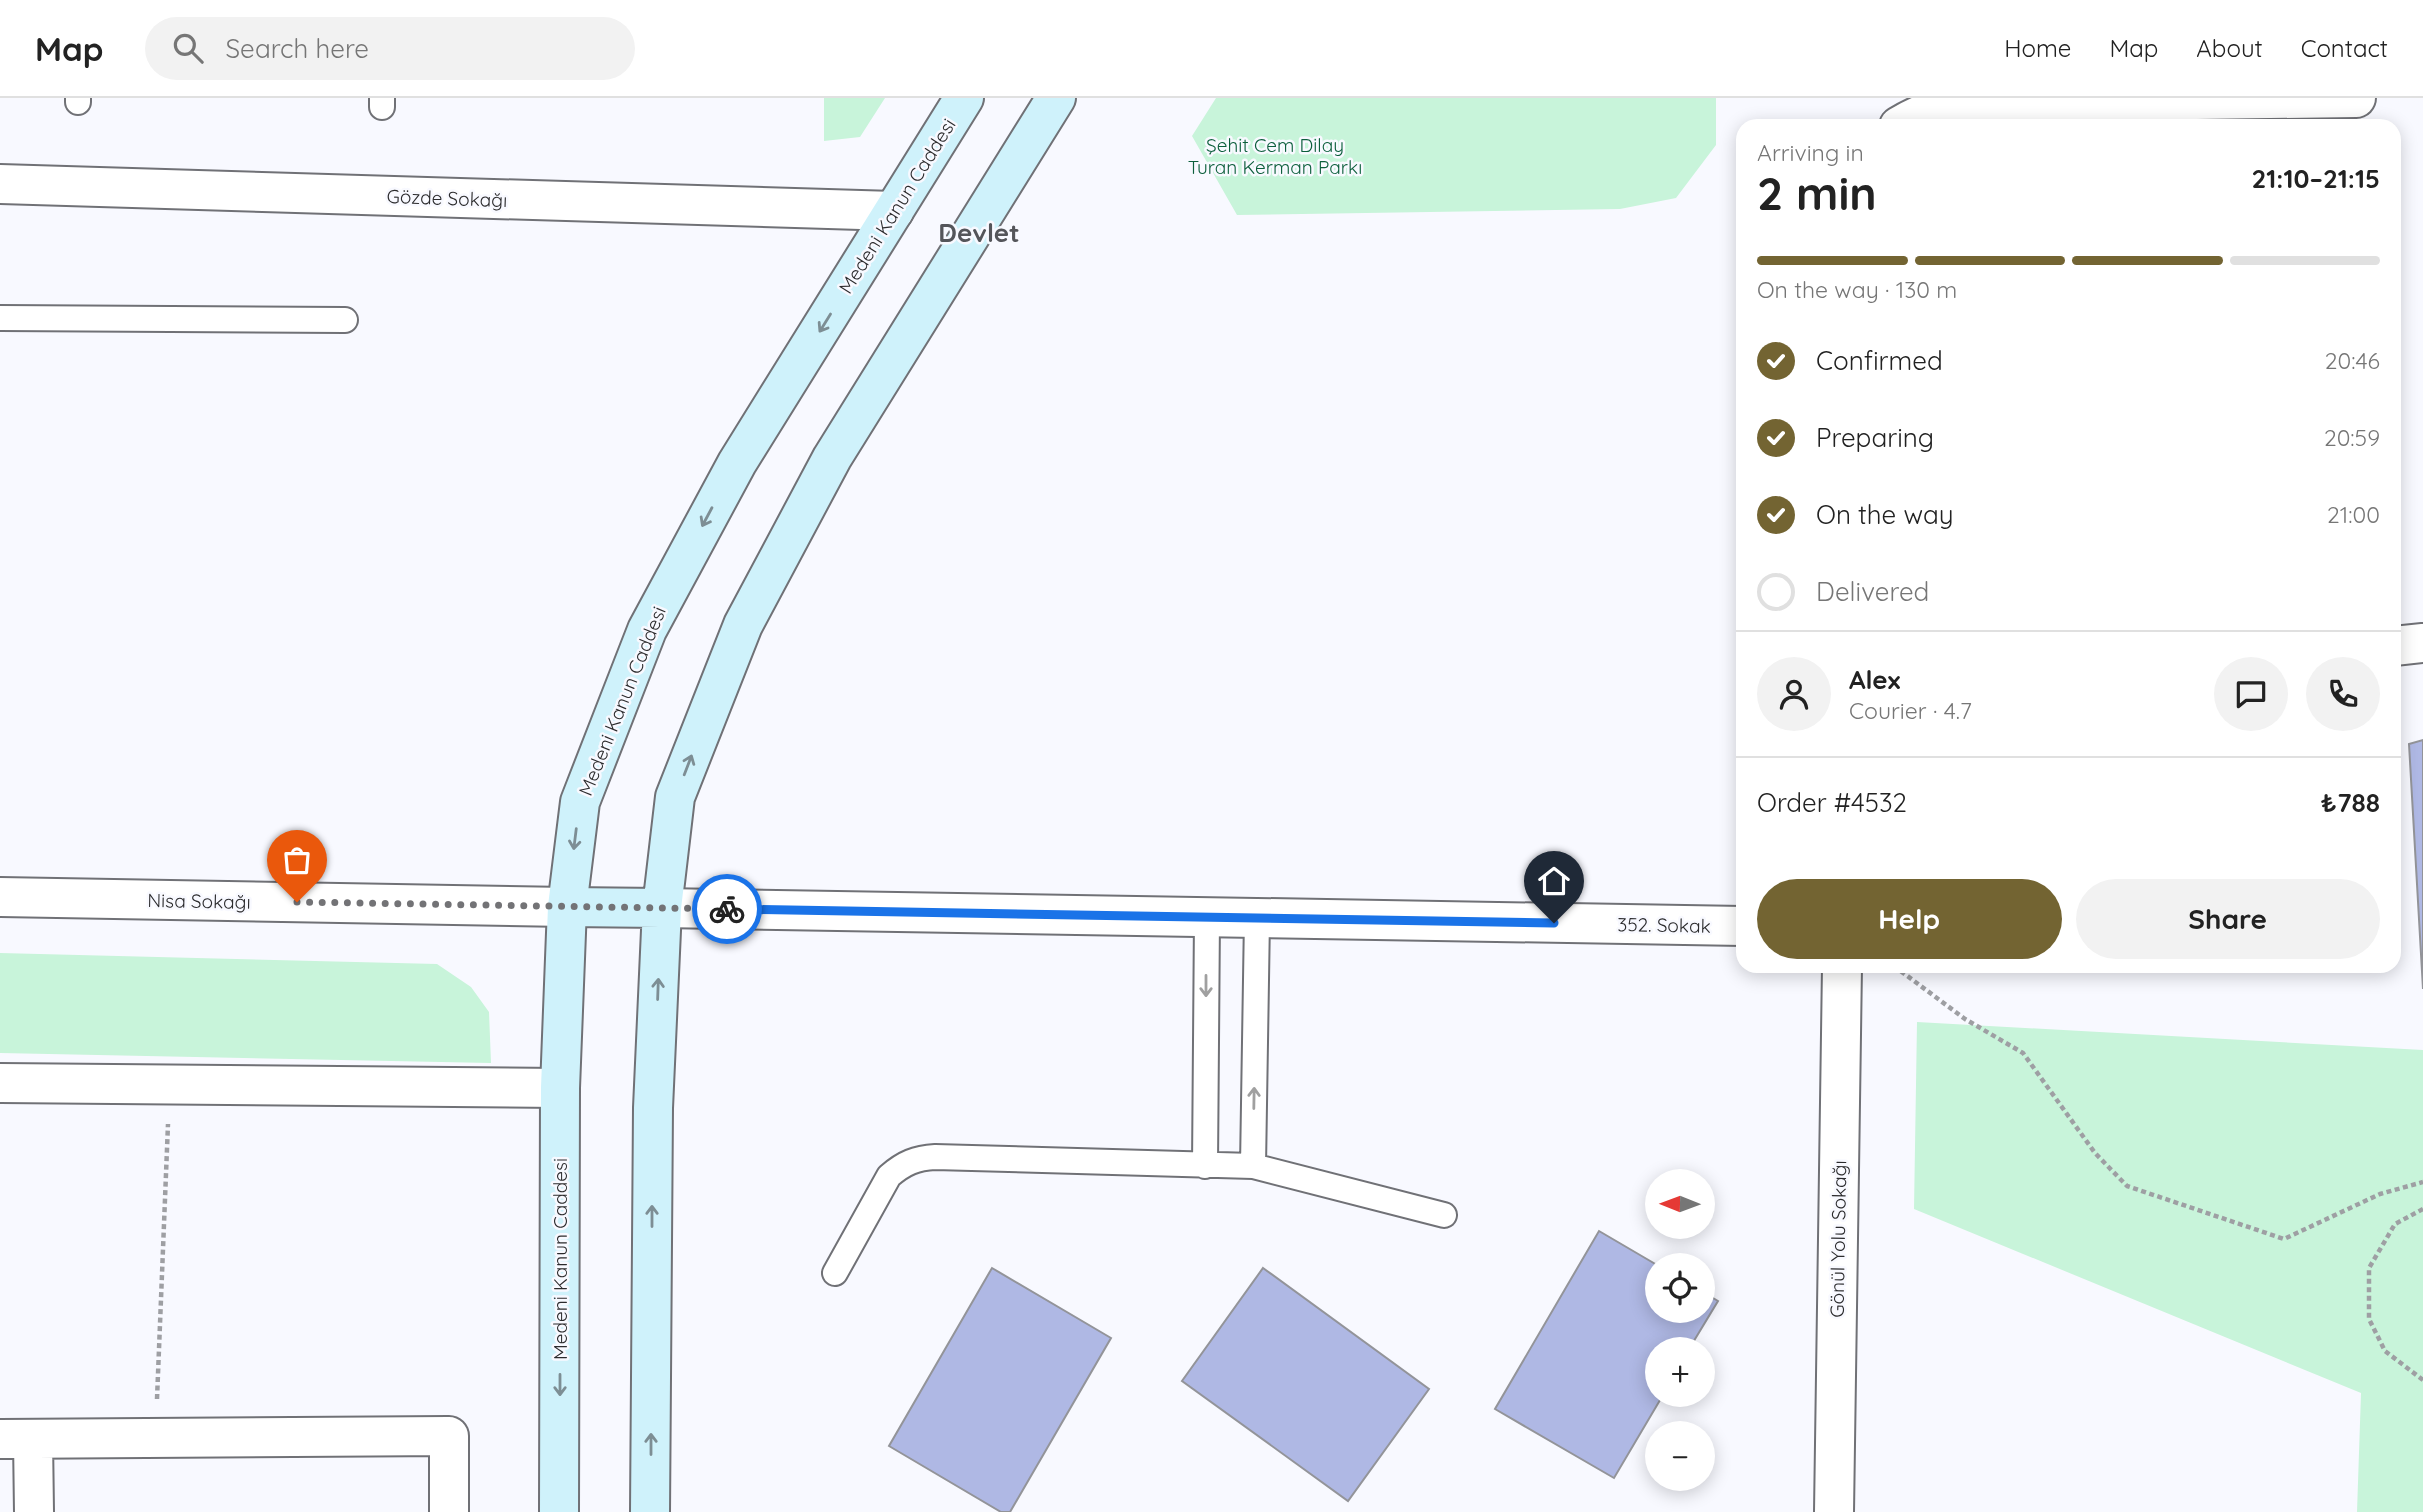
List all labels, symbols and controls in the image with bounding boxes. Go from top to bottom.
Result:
search box [145,17,635,80]
text: Map [35,28,103,69]
icon: search [169,29,207,67]
text: Search here [225,32,369,65]
text: Home [2004,33,2071,63]
text: Map [2109,33,2158,63]
text: About [2196,33,2263,63]
text: Contact [2301,33,2388,63]
street label: Medeni Kanun Caddesi [833,114,961,298]
park label: Şehit Cem Dilay Turan Kerman Parkı [1188,133,1362,179]
text: Arriving in [1757,138,1864,167]
text: 21:10–21:15 [2251,162,2380,195]
text: 2 min [1757,164,1877,222]
street label: Gözde Sokağı [386,184,508,212]
district label: Devlet [938,216,1020,249]
text: On the way · 130 m [1757,275,1957,304]
one-way arrow [817,312,831,332]
icon: check [1757,342,1795,380]
text: Confirmed [1816,344,1943,377]
text: 20:46 [2325,346,2380,375]
icon: check [1757,419,1795,457]
text: Preparing [1816,421,1934,454]
text: 20:59 [2324,423,2380,452]
icon: check [1757,496,1795,534]
text: On the way [1816,498,1954,531]
text: 21:00 [2327,500,2380,529]
one-way arrow [700,507,714,527]
text: Delivered [1816,575,1929,608]
street label: Medeni Kanun Caddesi [573,603,671,799]
button: person [1757,657,1831,731]
button: chat [2214,657,2288,731]
button: phone [2306,657,2380,731]
text: Alex [1849,663,1900,696]
text: Courier · 4.7 [1849,696,1972,725]
one-way arrow [683,754,696,776]
text: Order #4532 [1757,786,1907,819]
text: ₺788 [2321,786,2380,819]
one-way arrow [569,828,582,850]
pin [267,830,327,902]
icon: bag [278,841,316,879]
pin [1524,851,1584,923]
icon: home [1535,862,1573,900]
courier [692,874,762,944]
button: Help [1757,879,2062,959]
button: Share [2076,879,2380,959]
street label: Nisa Sokağı [147,888,251,914]
icon: bike [708,890,746,928]
street label: 352. Sokak [1617,912,1711,938]
one-way arrow [1199,974,1213,997]
one-way arrow [652,978,665,1001]
one-way arrow [1247,1087,1261,1110]
street label: Medeni Kanun Caddesi [548,1158,572,1360]
street label: Gönül Yolu Sokağı [1825,1160,1851,1318]
north arrow [1645,1169,1715,1239]
map controls [1645,1169,1715,1491]
one-way arrow [646,1205,659,1228]
button: locate [1645,1253,1715,1323]
button: + [1645,1337,1715,1407]
one-way arrow [553,1373,567,1396]
button: − [1645,1421,1715,1491]
one-way arrow [644,1433,658,1456]

